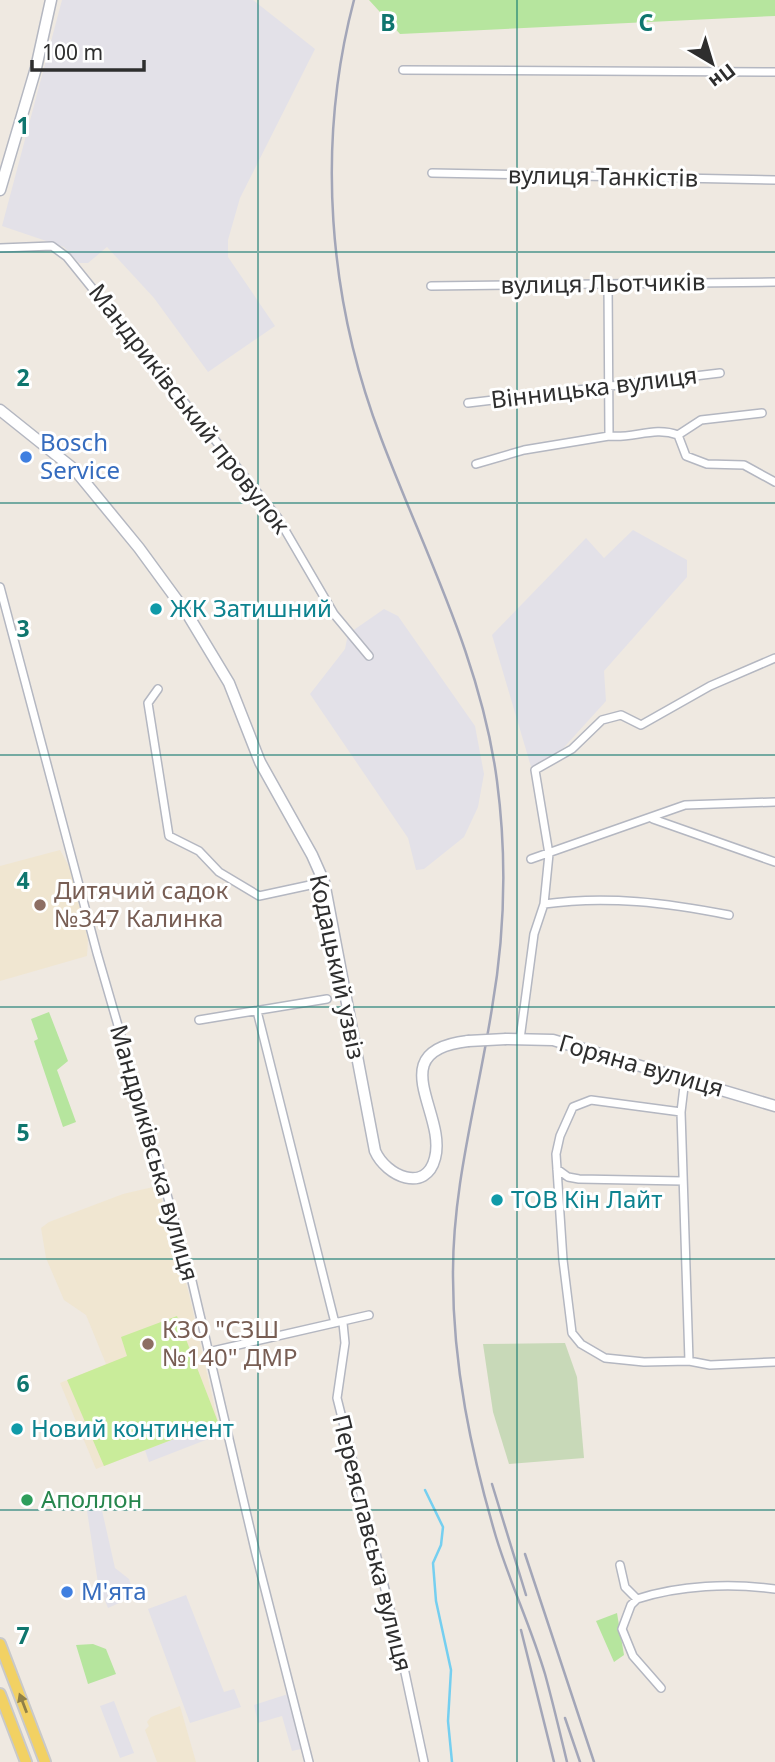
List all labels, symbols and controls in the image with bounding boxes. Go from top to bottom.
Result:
text: B [380,6,396,38]
text: C [639,6,654,38]
scale bar [32,28,144,72]
north arrow [677,28,747,98]
text: 100 m [42,38,103,66]
text: Пн [704,58,741,95]
text: 1 [16,109,30,141]
street label: вулиця Танкістів [508,157,698,194]
street label: вулиця Льотчиків [500,264,706,301]
street label: Мандриківський провулок [82,276,298,540]
street label: Вінницька вулиця [489,357,699,416]
text: 2 [16,361,30,393]
place label: Bosch Service [40,425,120,486]
marker: Bosch Service [18,449,34,465]
place label: ЖК Затишний [170,591,332,624]
marker: ЖК Затишний [148,601,164,617]
text: 3 [16,612,30,644]
text: 4 [16,864,30,896]
street label: Кодацький узвіз [303,871,374,1062]
place label: Дитячий садок №347 Калинка [54,873,229,934]
marker: Дитячий садок №347 Калинка [32,897,48,913]
street label: Мандриківська вулиця [103,1021,208,1284]
street label: Горяна вулиця [555,1025,728,1104]
text: 5 [16,1116,30,1148]
place label: ТОВ Кін Лайт [511,1182,662,1215]
marker: ТОВ Кін Лайт [489,1192,505,1208]
place label: КЗО "СЗШ №140" ДМР [162,1312,297,1373]
marker: КЗО "СЗШ №140" ДМР [140,1336,156,1352]
text: 6 [16,1367,30,1399]
place label: Новий континент [31,1411,234,1444]
street label: Переяславська вулиця [326,1411,421,1675]
marker: Новий континент [9,1421,25,1437]
place label: Аполлон [41,1482,142,1515]
marker: Аполлон [19,1492,35,1508]
place label: М'ята [81,1574,147,1607]
marker: М'ята [59,1584,75,1600]
text: 7 [16,1619,30,1651]
one-way arrow [17,1692,28,1713]

